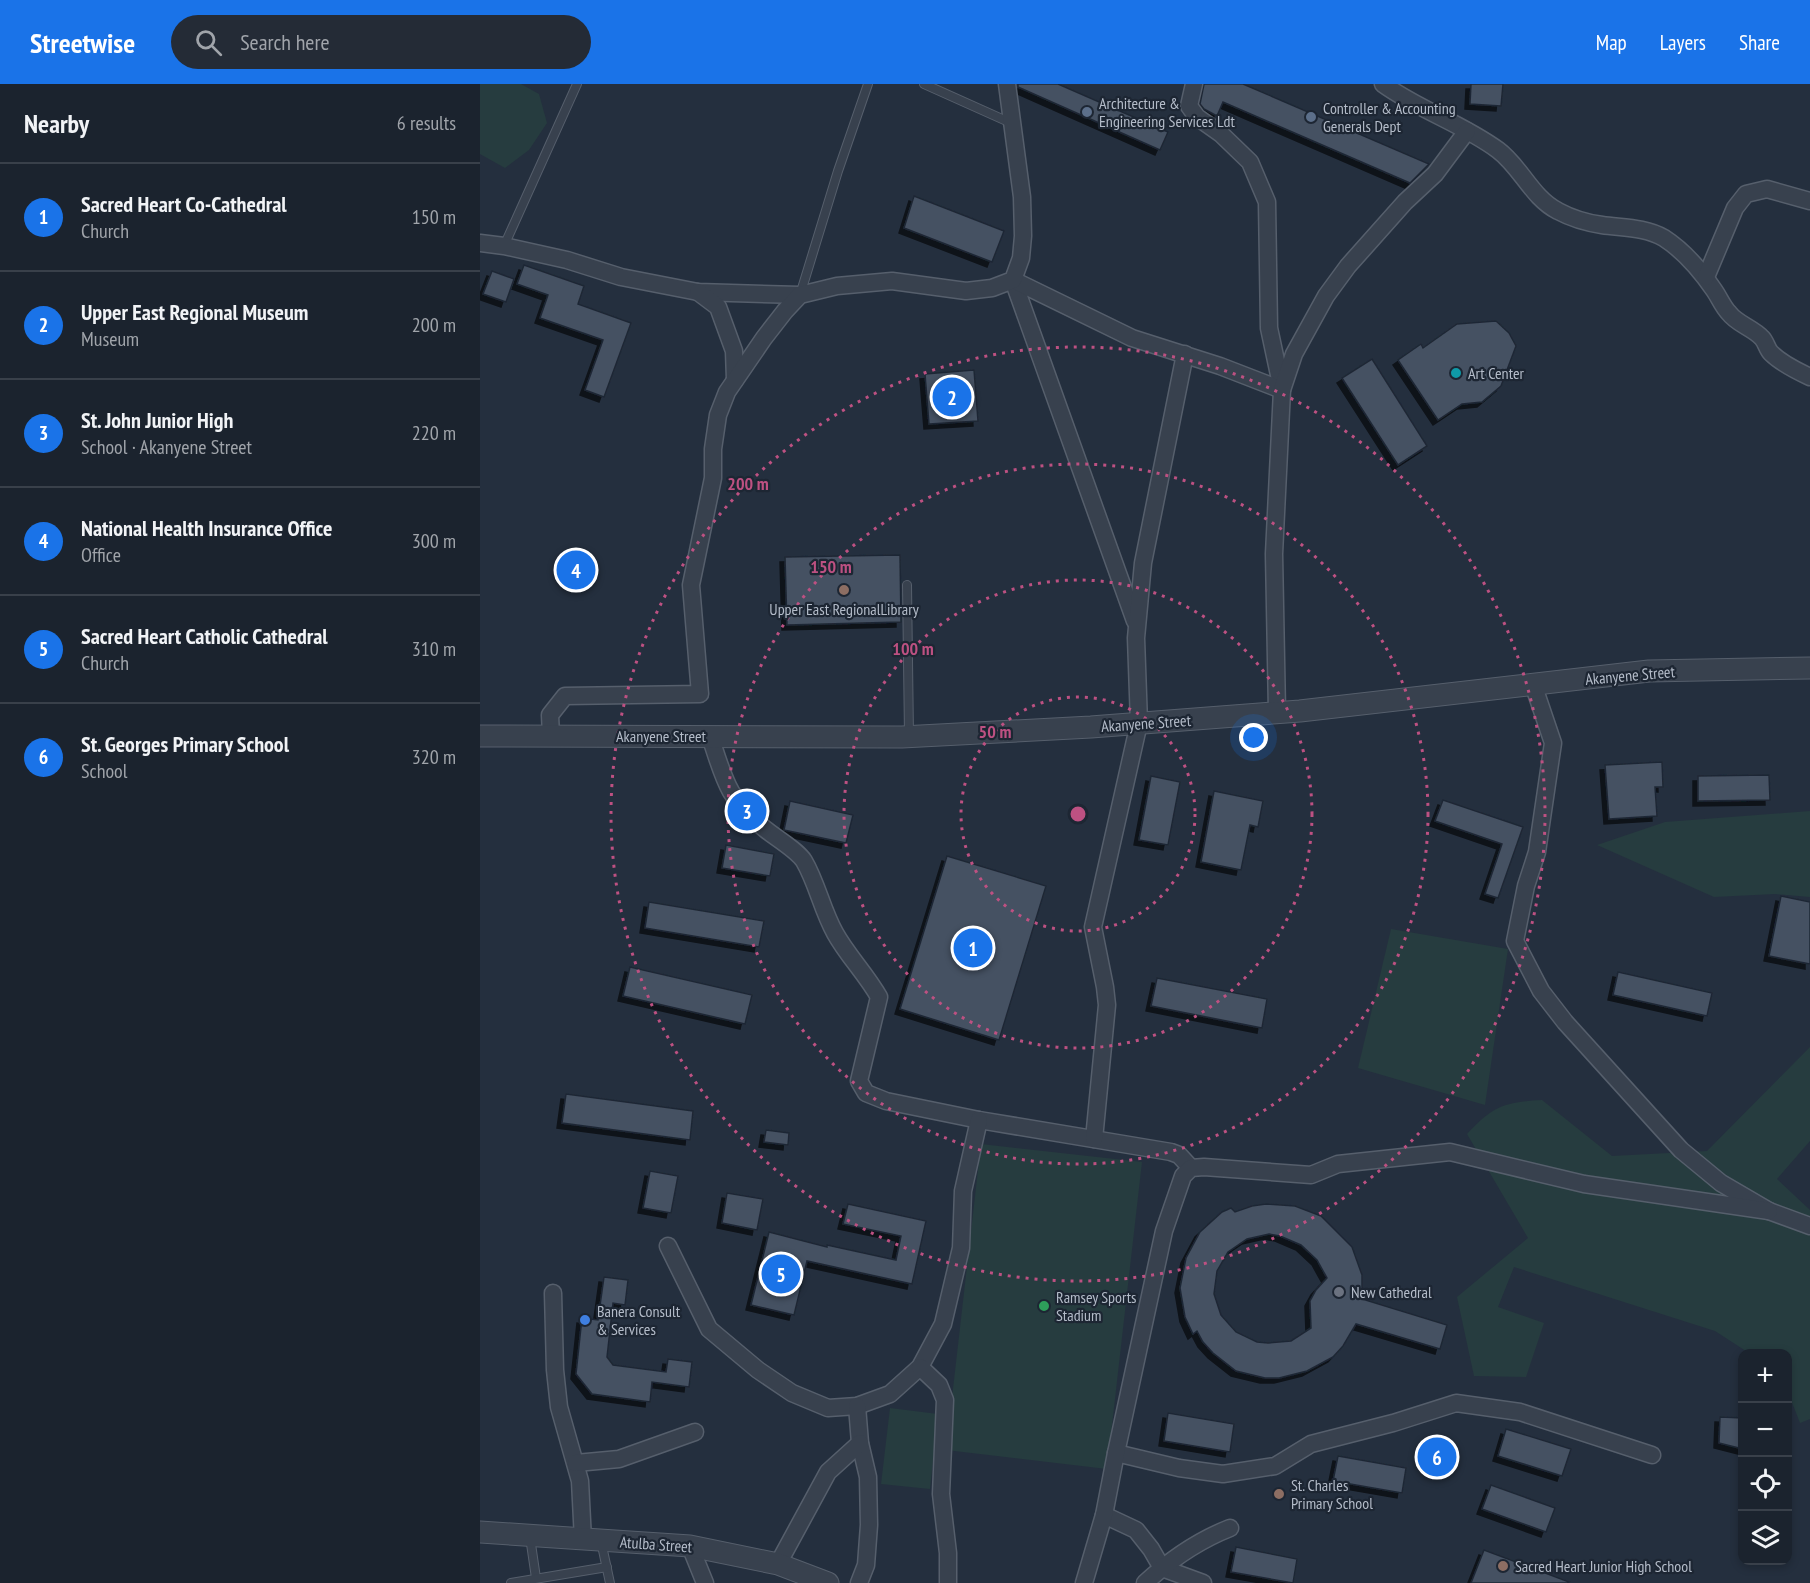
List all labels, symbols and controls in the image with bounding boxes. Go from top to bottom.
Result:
search box [171,15,591,69]
text: Streetwise [30,24,135,61]
icon: search [192,26,225,59]
text: Search here [240,28,330,56]
text: Map [1596,29,1627,56]
text: Layers [1660,29,1706,56]
text: Share [1739,29,1780,56]
place label: Architecture & Engineering Services Ldt [1099,93,1235,131]
place label: Controller & Accounting Generals Dept [1323,98,1456,136]
marker: Architecture & Engineering Services Ldt [1080,105,1094,119]
text: Nearby [24,107,89,140]
text: 6 results [397,110,456,136]
marker: Controller & Accounting Generals Dept [1304,110,1318,124]
text: Sacred Heart Co-Cathedral [81,190,287,218]
text: 1 [39,204,48,230]
text: 150 m [412,204,456,230]
text: Church [81,218,129,244]
text: Upper East Regional Museum [81,298,308,326]
text: 2 [39,312,48,338]
text: 200 m [412,312,456,338]
text: Museum [81,326,139,352]
place label: Art Center [1468,363,1525,383]
marker: Art Center [1449,366,1463,380]
pin: 2 [932,374,972,420]
text: St. John Junior High [81,406,233,434]
text: 3 [39,420,48,446]
text: 220 m [412,420,456,446]
text: School · Akanyene Street [81,434,252,460]
text: 200 m [727,472,769,495]
text: National Health Insurance Office [81,514,332,542]
text: 4 [39,528,48,554]
text: 300 m [412,528,456,554]
text: Office [81,542,121,568]
pin: 4 [556,548,596,592]
text: 150 m [810,555,852,578]
marker: Upper East RegionalLibrary [837,583,851,597]
place label: Upper East RegionalLibrary [769,599,919,619]
text: Sacred Heart Catholic Cathedral [81,622,328,650]
text: 5 [39,636,48,662]
text: 310 m [412,636,456,662]
text: 100 m [892,637,934,660]
text: Church [81,650,129,676]
street label: Akanyene Street [1584,661,1676,689]
street label: Akanyene Street [1100,710,1192,736]
text: 50 m [979,720,1011,743]
your location [1239,723,1268,752]
street label: Akanyene Street [616,726,707,746]
text: St. Georges Primary School [81,730,289,758]
text: 6 [39,744,48,770]
text: 320 m [412,744,456,770]
text: School [81,758,127,784]
pin: 3 [728,788,766,834]
centre of rings [1068,804,1088,824]
pin: 1 [954,926,992,970]
pin: 5 [762,1252,800,1296]
place label: New Cathedral [1351,1282,1432,1302]
marker: New Cathedral [1332,1285,1346,1299]
place label: Ramsey Sports Stadium [1056,1287,1136,1325]
marker: Ramsey Sports Stadium [1037,1299,1051,1313]
place label: Banera Consult & Services [597,1301,681,1339]
marker: Banera Consult & Services [578,1313,592,1327]
map controls [1738,1349,1792,1565]
button: + [1738,1349,1792,1403]
button: − [1738,1403,1792,1457]
pin: 6 [1418,1434,1456,1480]
button: locate [1738,1457,1792,1511]
place label: St. Charles Primary School [1291,1475,1373,1513]
marker: St. Charles Primary School [1272,1487,1286,1501]
button: layers [1738,1511,1792,1565]
street label: Atulba Street [619,1532,693,1557]
place label: Sacred Heart Junior High School [1515,1556,1692,1576]
marker: Sacred Heart Junior High School [1496,1559,1510,1573]

